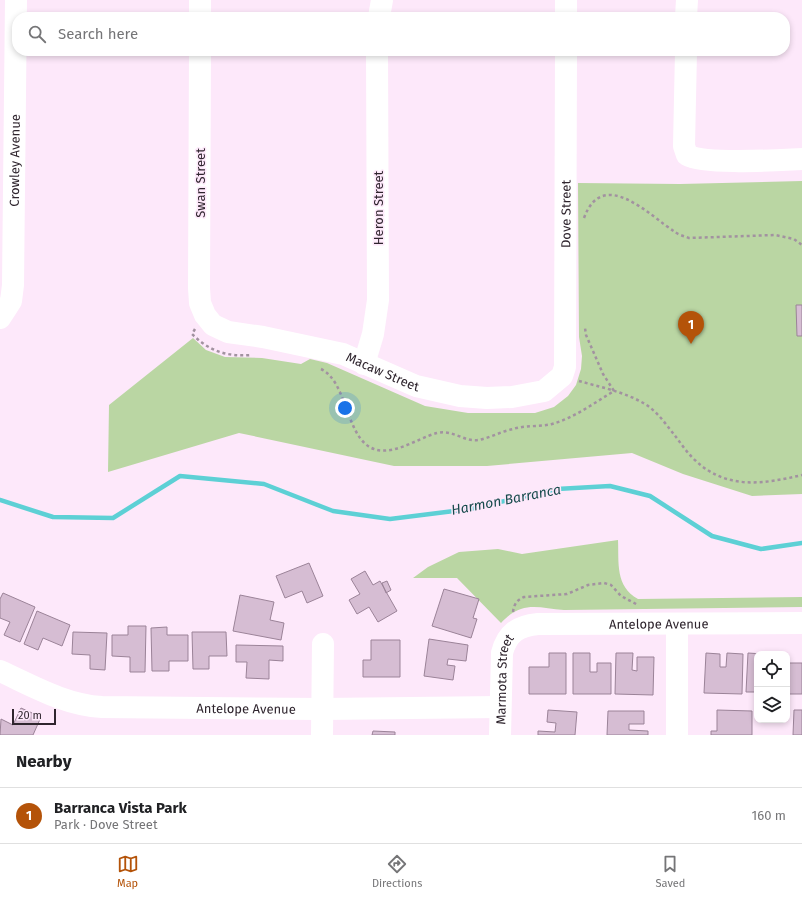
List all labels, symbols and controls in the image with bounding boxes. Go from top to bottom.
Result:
search box [12,12,790,56]
icon: search [26,23,48,45]
text: Search here [58,25,138,43]
street label: Crowley Avenue [6,114,22,207]
street label: Swan Street [193,148,208,218]
street label: Heron Street [371,170,386,245]
street label: Dove Street [558,180,573,248]
pin: 1 [678,311,704,344]
street label: Macaw Street [344,349,421,394]
your location [335,398,355,418]
water label: Harmon Barranca [450,481,562,519]
street label: Antelope Avenue [609,616,709,631]
street label: Marmota Street [493,631,517,725]
map controls [754,651,790,723]
button: locate [754,651,790,687]
button: layers [754,687,790,723]
street label: Antelope Avenue [196,700,296,716]
scale bar [12,707,56,726]
text: 20 m [18,709,42,722]
text: Nearby [16,751,71,772]
text: Barranca Vista Park [54,799,187,817]
text: 1 [26,808,32,823]
text: 160 m [752,808,786,823]
text: Park · Dove Street [54,817,158,832]
tab: Map [117,853,139,890]
tab: Directions [372,853,422,890]
tab: Saved [656,853,685,890]

